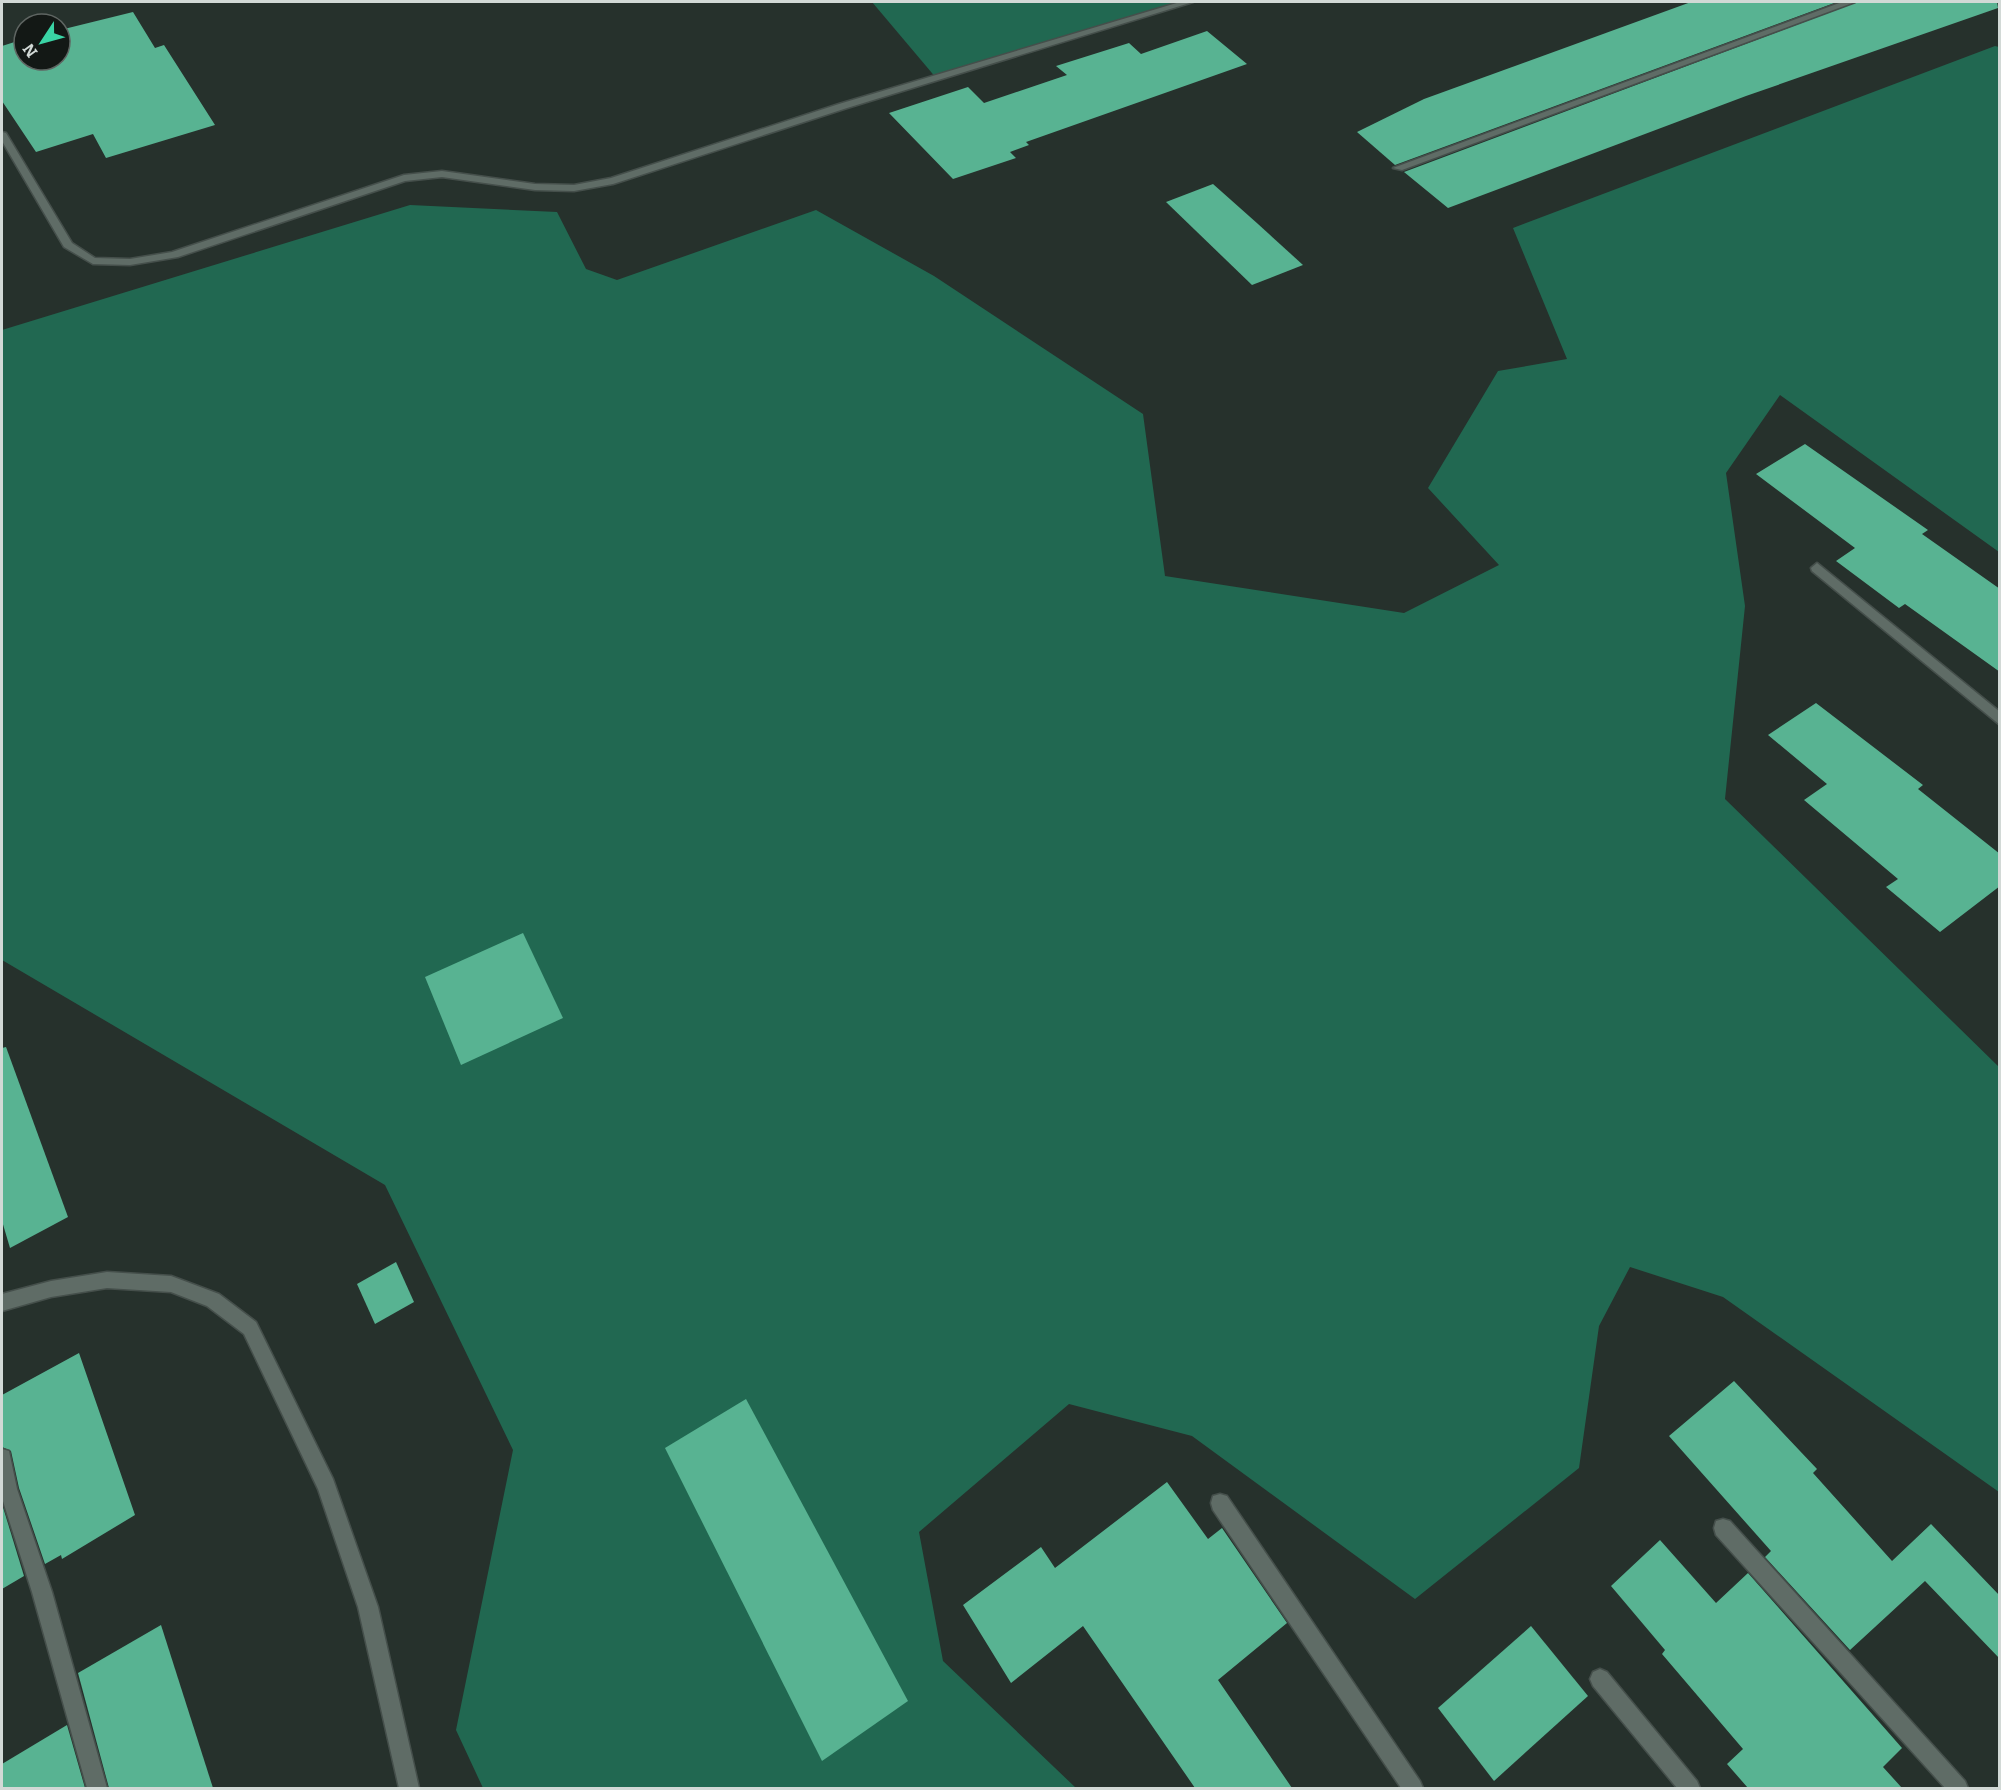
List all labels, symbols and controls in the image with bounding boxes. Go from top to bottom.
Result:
north arrow [12,12,72,72]
text: N [19,40,42,61]

